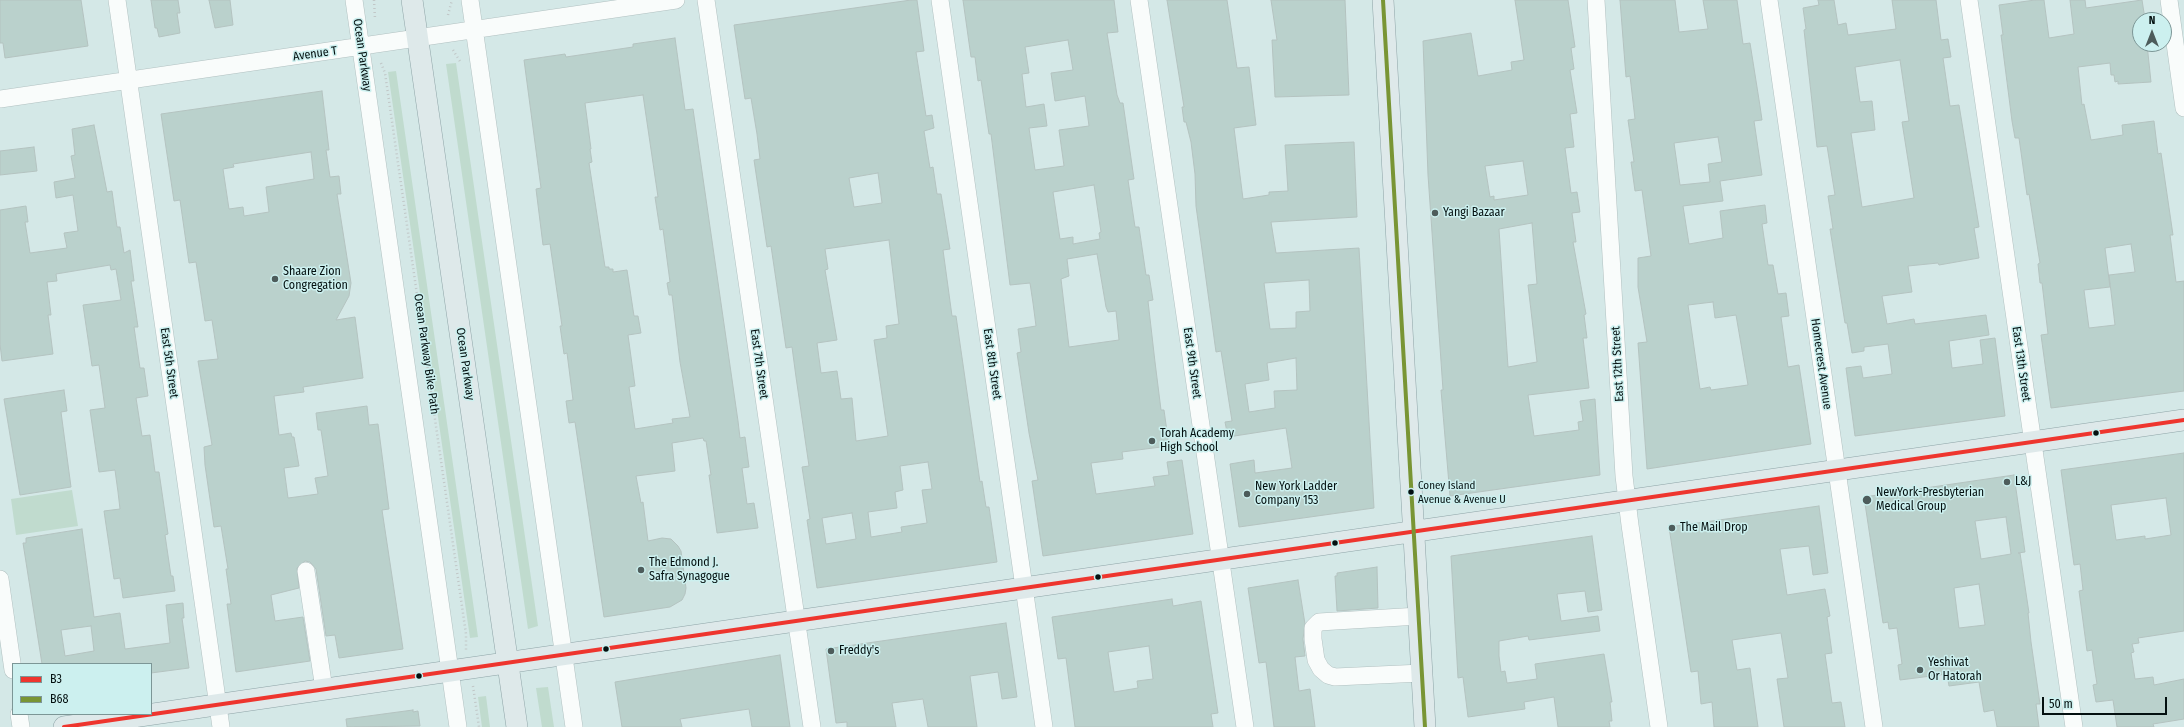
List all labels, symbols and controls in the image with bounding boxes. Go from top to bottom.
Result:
north arrow [2132,12,2172,52]
text: N [2149,14,2155,27]
street label: Ocean Parkway [350,18,374,92]
street label: Avenue T [292,44,338,64]
place label: Yangi Bazaar [1443,206,1505,220]
marker: Yangi Bazaar [1430,208,1440,218]
place label: Shaare Zion Congregation [283,265,348,293]
marker: Shaare Zion Congregation [270,274,280,284]
street label: Ocean Parkway Bike Path [410,293,442,415]
street label: Homecrest Avenue [1807,318,1835,410]
street label: East 13th Street [2009,325,2033,403]
street label: East 12th Street [1609,326,1627,402]
street label: East 5th Street [157,327,181,399]
street label: Ocean Parkway [453,327,477,401]
street label: East 8th Street [980,327,1004,401]
street label: East 9th Street [1180,327,1204,399]
street label: East 7th Street [747,328,771,400]
place label: Torah Academy High School [1160,427,1234,455]
unlabelled marker [2091,428,2101,438]
marker: Torah Academy High School [1147,436,1157,446]
place label: L&J [2015,475,2031,489]
marker: L&J [2002,477,2012,487]
place label: Coney Island Avenue & Avenue U [1418,479,1506,505]
place label: New York Ladder Company 153 [1255,480,1337,508]
place label: NewYork-Presbyterian Medical Group [1876,486,1984,514]
marker: Coney Island Avenue & Avenue U [1406,487,1416,497]
marker: New York Ladder Company 153 [1242,489,1252,499]
marker: NewYork-Presbyterian Medical Group [1861,494,1873,506]
place label: The Mail Drop [1680,521,1748,535]
marker: The Mail Drop [1667,523,1677,533]
unlabelled marker [1330,538,1340,548]
place label: The Edmond J. Safra Synagogue [649,556,730,584]
marker: The Edmond J. Safra Synagogue [636,565,646,575]
unlabelled marker [1093,572,1103,582]
unlabelled marker [601,644,611,654]
place label: Freddy's [839,644,879,658]
marker: Freddy's [826,646,836,656]
place label: Yeshivat Or Hatorah [1928,656,1982,684]
legend [12,663,152,715]
marker: Yeshivat Or Hatorah [1915,665,1925,675]
unlabelled marker [414,671,424,681]
text: B3 [50,672,62,686]
scale bar [2044,689,2169,715]
text: B68 [50,692,69,706]
text: 50 m [2049,697,2073,711]

